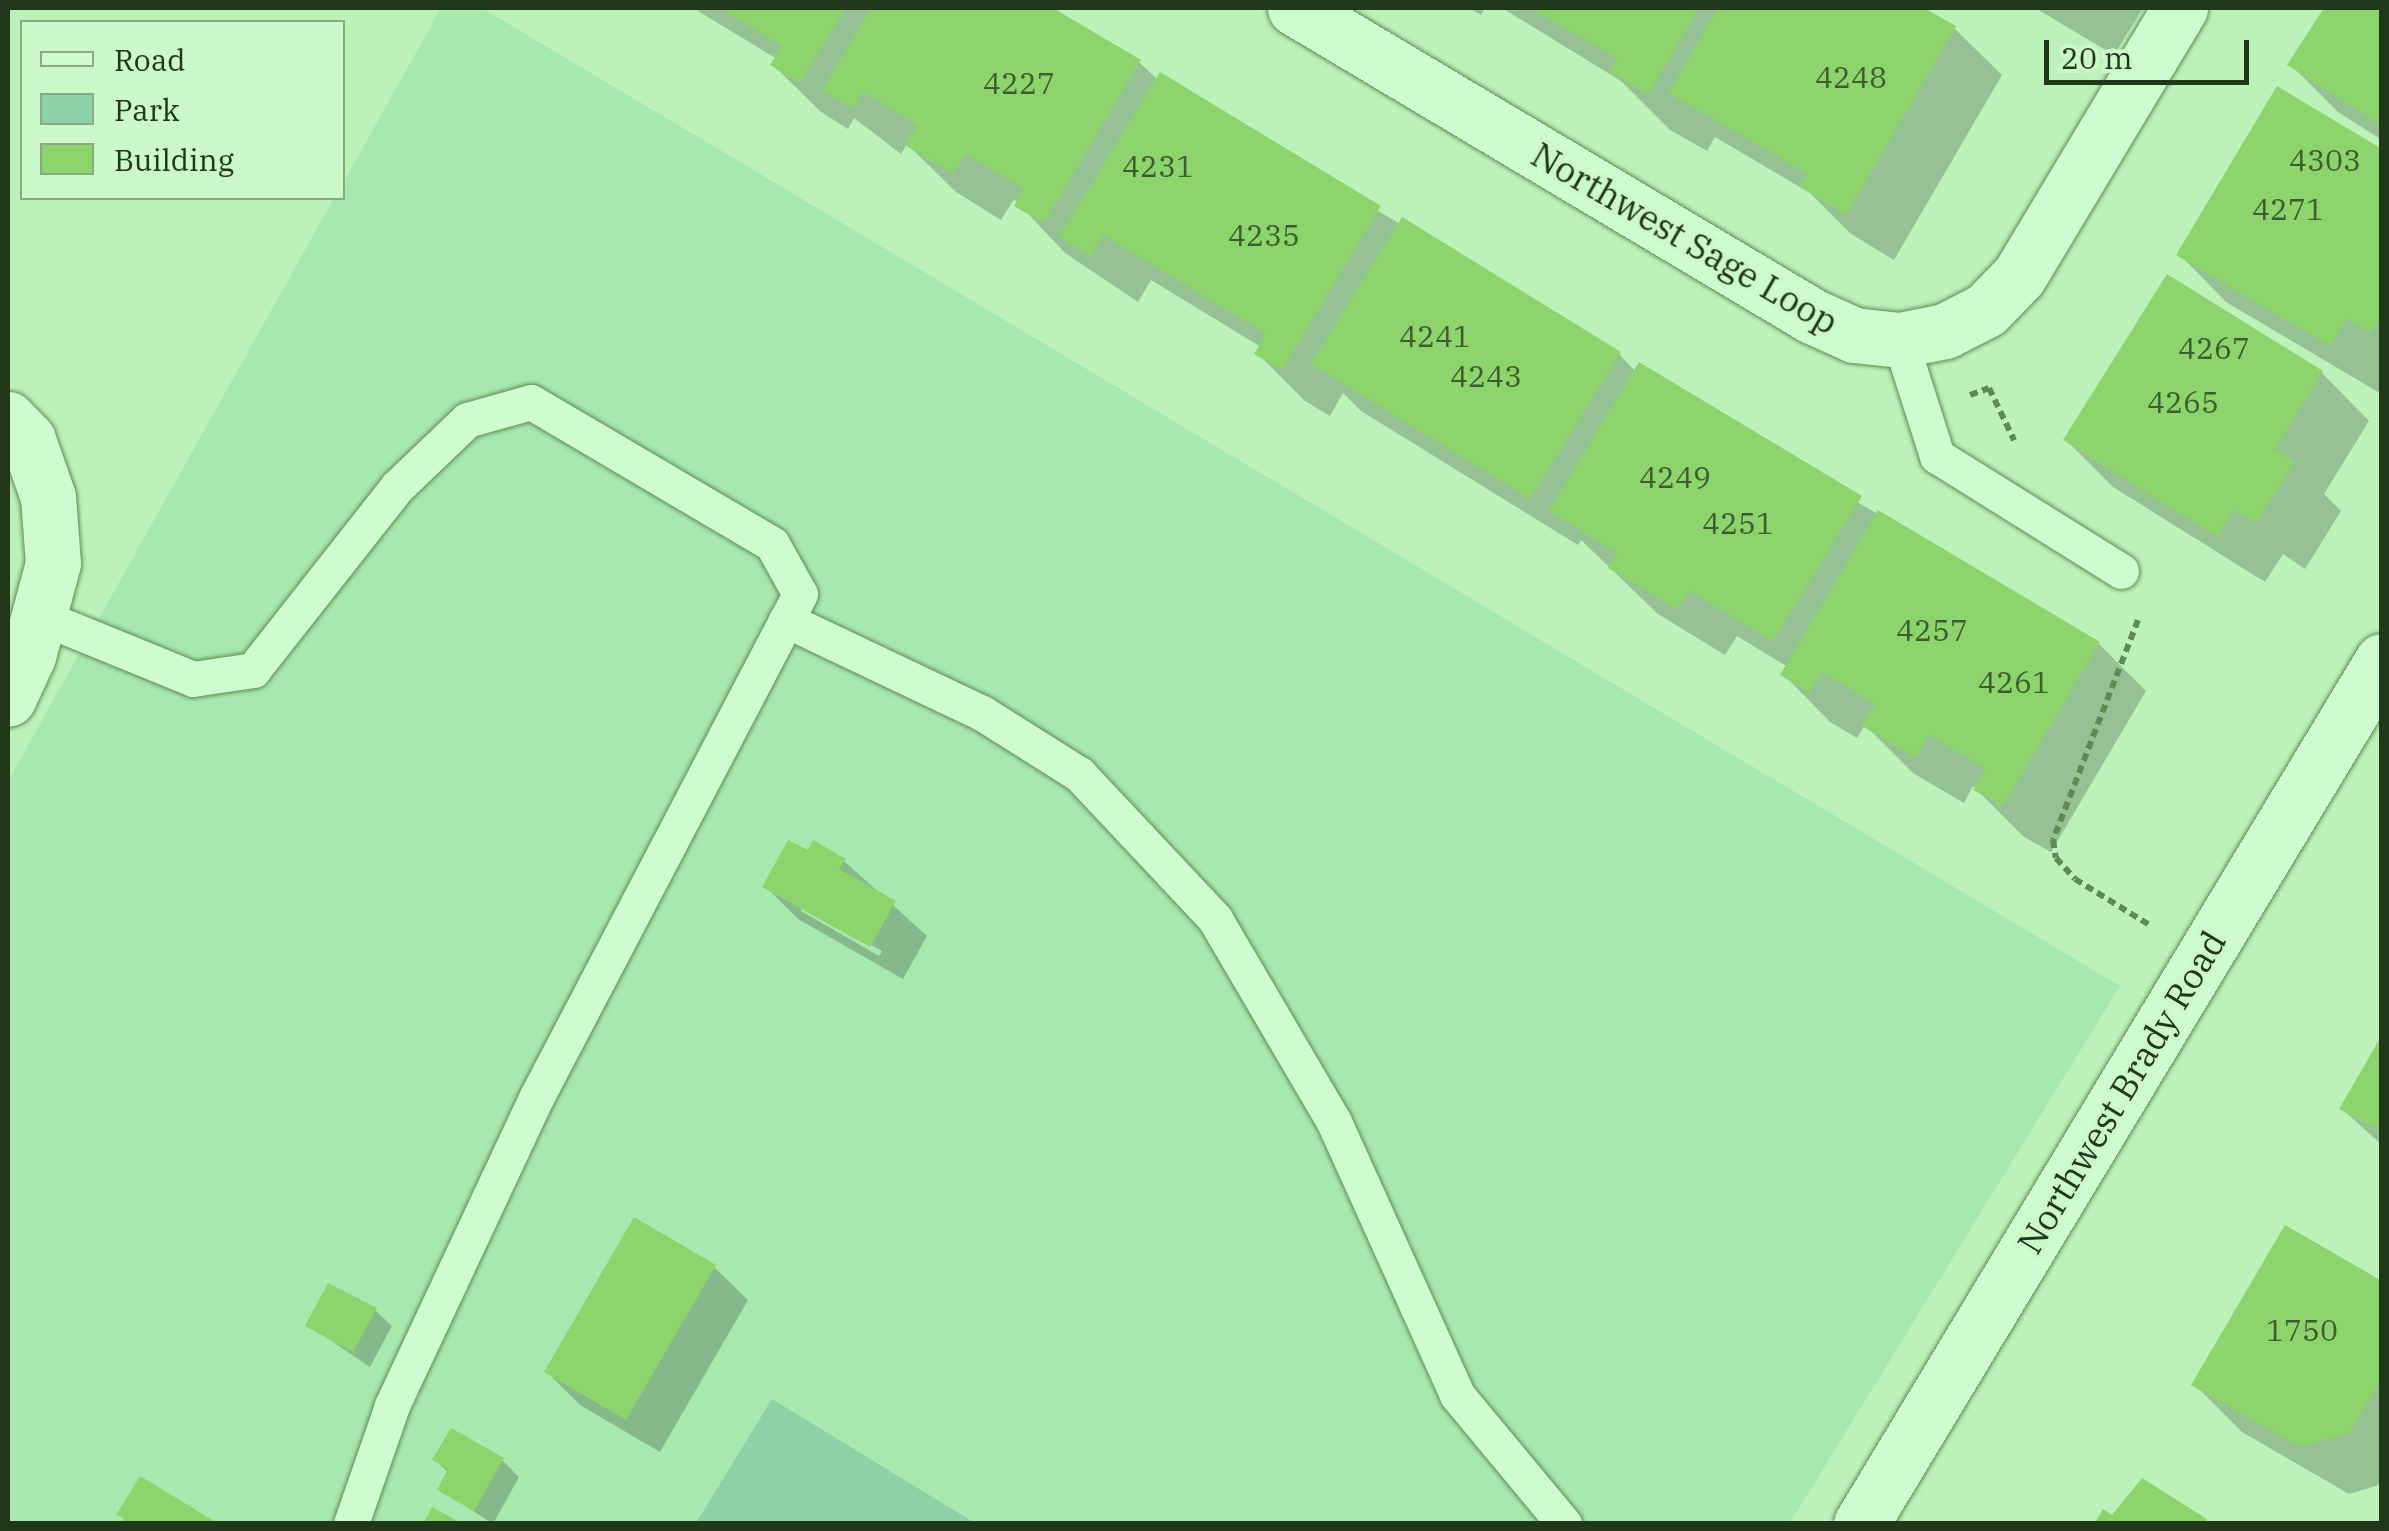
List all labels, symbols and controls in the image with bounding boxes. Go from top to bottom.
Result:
legend [20,20,345,200]
scale bar [2049,20,2254,82]
text: 20 m [2061,38,2133,77]
text: Road [114,40,186,79]
house number: 4248 [1815,59,1887,95]
house number: 4227 [983,65,1055,101]
text: Park [114,90,180,129]
street label: Northwest Sage Loop [1524,133,1846,343]
text: Building [114,140,234,179]
house number: 4303 [2289,142,2361,178]
house number: 4231 [1122,148,1194,184]
house number: 4271 [2252,191,2324,227]
house number: 4235 [1228,217,1300,253]
house number: 4241 [1399,318,1471,354]
house number: 4267 [2178,330,2250,366]
house number: 4243 [1450,358,1522,394]
house number: 4265 [2147,384,2219,420]
house number: 4249 [1639,459,1711,495]
house number: 4251 [1702,505,1774,541]
house number: 4257 [1896,612,1968,648]
house number: 4261 [1978,664,2050,700]
street label: Northwest Brady Road [2008,923,2234,1261]
house number: 1750 [2266,1312,2338,1348]

